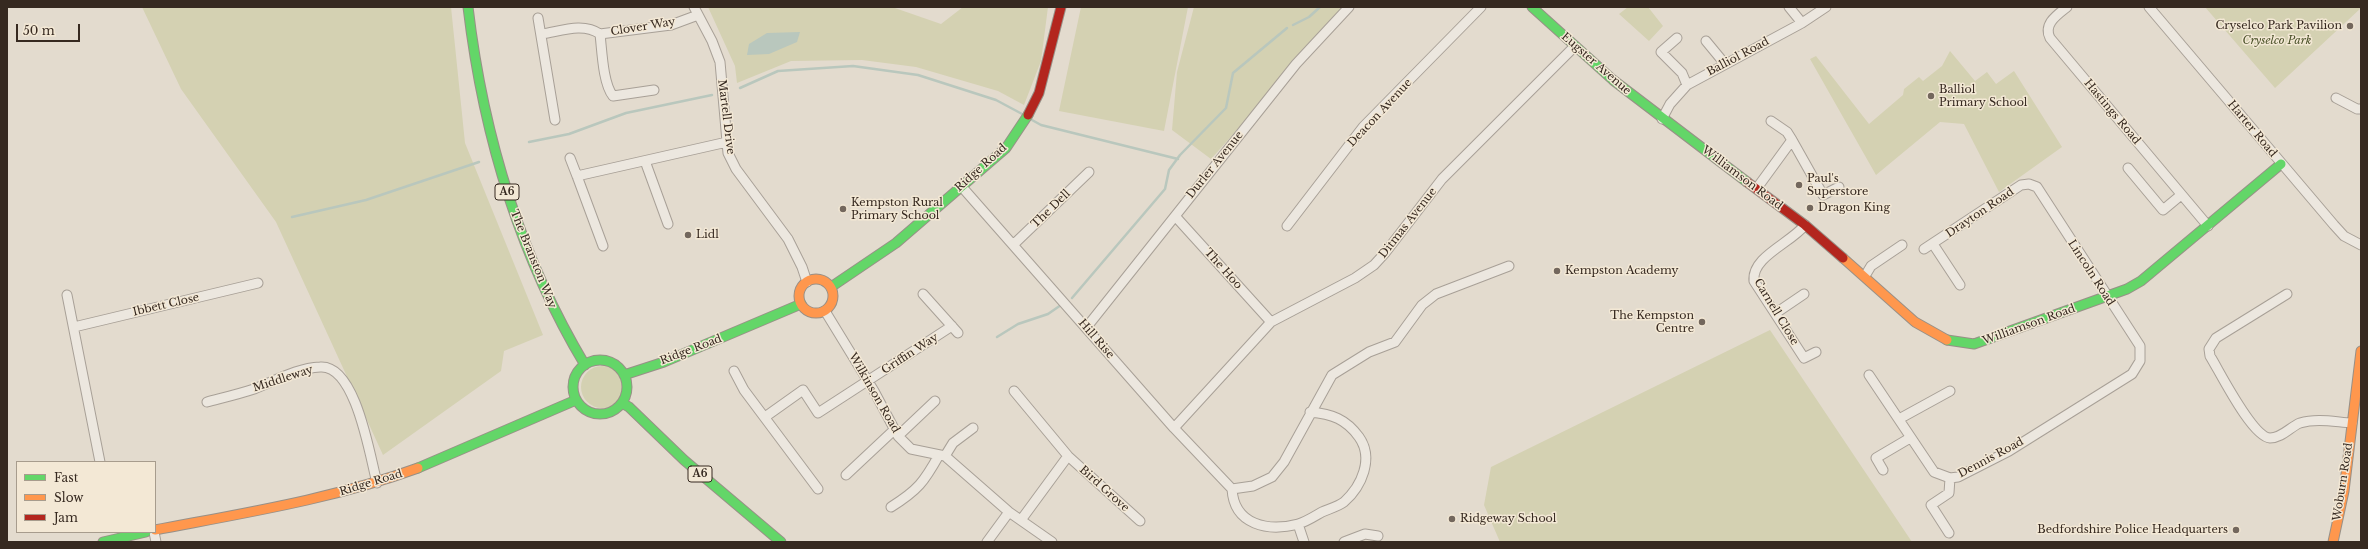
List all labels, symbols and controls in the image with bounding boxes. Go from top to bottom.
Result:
street label: Clover Way [610,15,676,39]
scale bar [18,16,82,42]
place label: Cryselco Park Pavilion [2215,19,2342,33]
marker: Cryselco Park Pavilion [2345,21,2355,31]
text: 50 m [23,23,55,38]
street label: Eugster Avenue [1559,30,1633,98]
park label: Cryselco Park [2242,34,2312,48]
street label: Balliol Road [1705,35,1771,79]
street label: Deacon Avenue [1345,76,1415,150]
street label: Hastings Road [2081,77,2143,147]
street label: Martell Drive [715,79,737,155]
place label: Balliol Primary School [1939,83,2027,109]
marker: Balliol Primary School [1926,91,1936,101]
street label: Harter Road [2225,98,2279,160]
street label: Durler Avenue [1184,129,1246,201]
street label: Ridge Road [952,141,1010,195]
street label: Williamson Road [1699,143,1785,213]
place label: Paul's Superstore [1807,172,1868,198]
marker: Paul's Superstore [1794,180,1804,190]
road number: A6 [495,184,519,200]
street label: Ditmas Avenue [1376,185,1440,261]
street label: Drayton Road [1943,185,2017,241]
street label: The Dell [1029,187,1073,231]
place label: Kempston Rural Primary School [851,196,943,222]
place label: Dragon King [1818,201,1890,215]
marker: Dragon King [1805,203,1815,213]
marker: Kempston Rural Primary School [838,204,848,214]
street label: The Branston Way [507,208,559,310]
place label: Lidl [696,228,719,242]
marker: Lidl [683,230,693,240]
street label: Lincoln Road [2065,238,2117,308]
street label: The Hoo [1201,246,1245,292]
place label: Kempston Academy [1565,264,1679,278]
marker: Kempston Academy [1552,266,1562,276]
street label: Carnell Close [1751,276,1801,348]
street label: Ibbett Close [132,291,200,319]
street label: Williamson Road [1981,302,2077,348]
place label: The Kempston Centre [1610,309,1694,335]
street label: Hill Rise [1075,317,1117,361]
marker: The Kempston Centre [1697,317,1707,327]
street label: Griffin Way [879,331,941,377]
street label: Ridge Road [658,332,724,368]
street label: Wilkinson Road [846,351,902,435]
street label: Middleway [251,363,315,395]
street label: Dennis Road [1956,435,2026,481]
street label: Woburn Road [2330,442,2356,522]
legend [16,461,156,533]
street label: Bird Grove [1076,463,1132,515]
road number: A6 [688,466,712,482]
street label: Ridge Road [338,467,404,499]
text: Fast [54,470,78,485]
text: Slow [54,490,83,505]
text: Jam [54,510,78,525]
place label: Ridgeway School [1460,512,1556,526]
marker: Ridgeway School [1447,514,1457,524]
place label: Bedfordshire Police Headquarters [2037,523,2228,537]
marker: Bedfordshire Police Headquarters [2231,525,2241,535]

